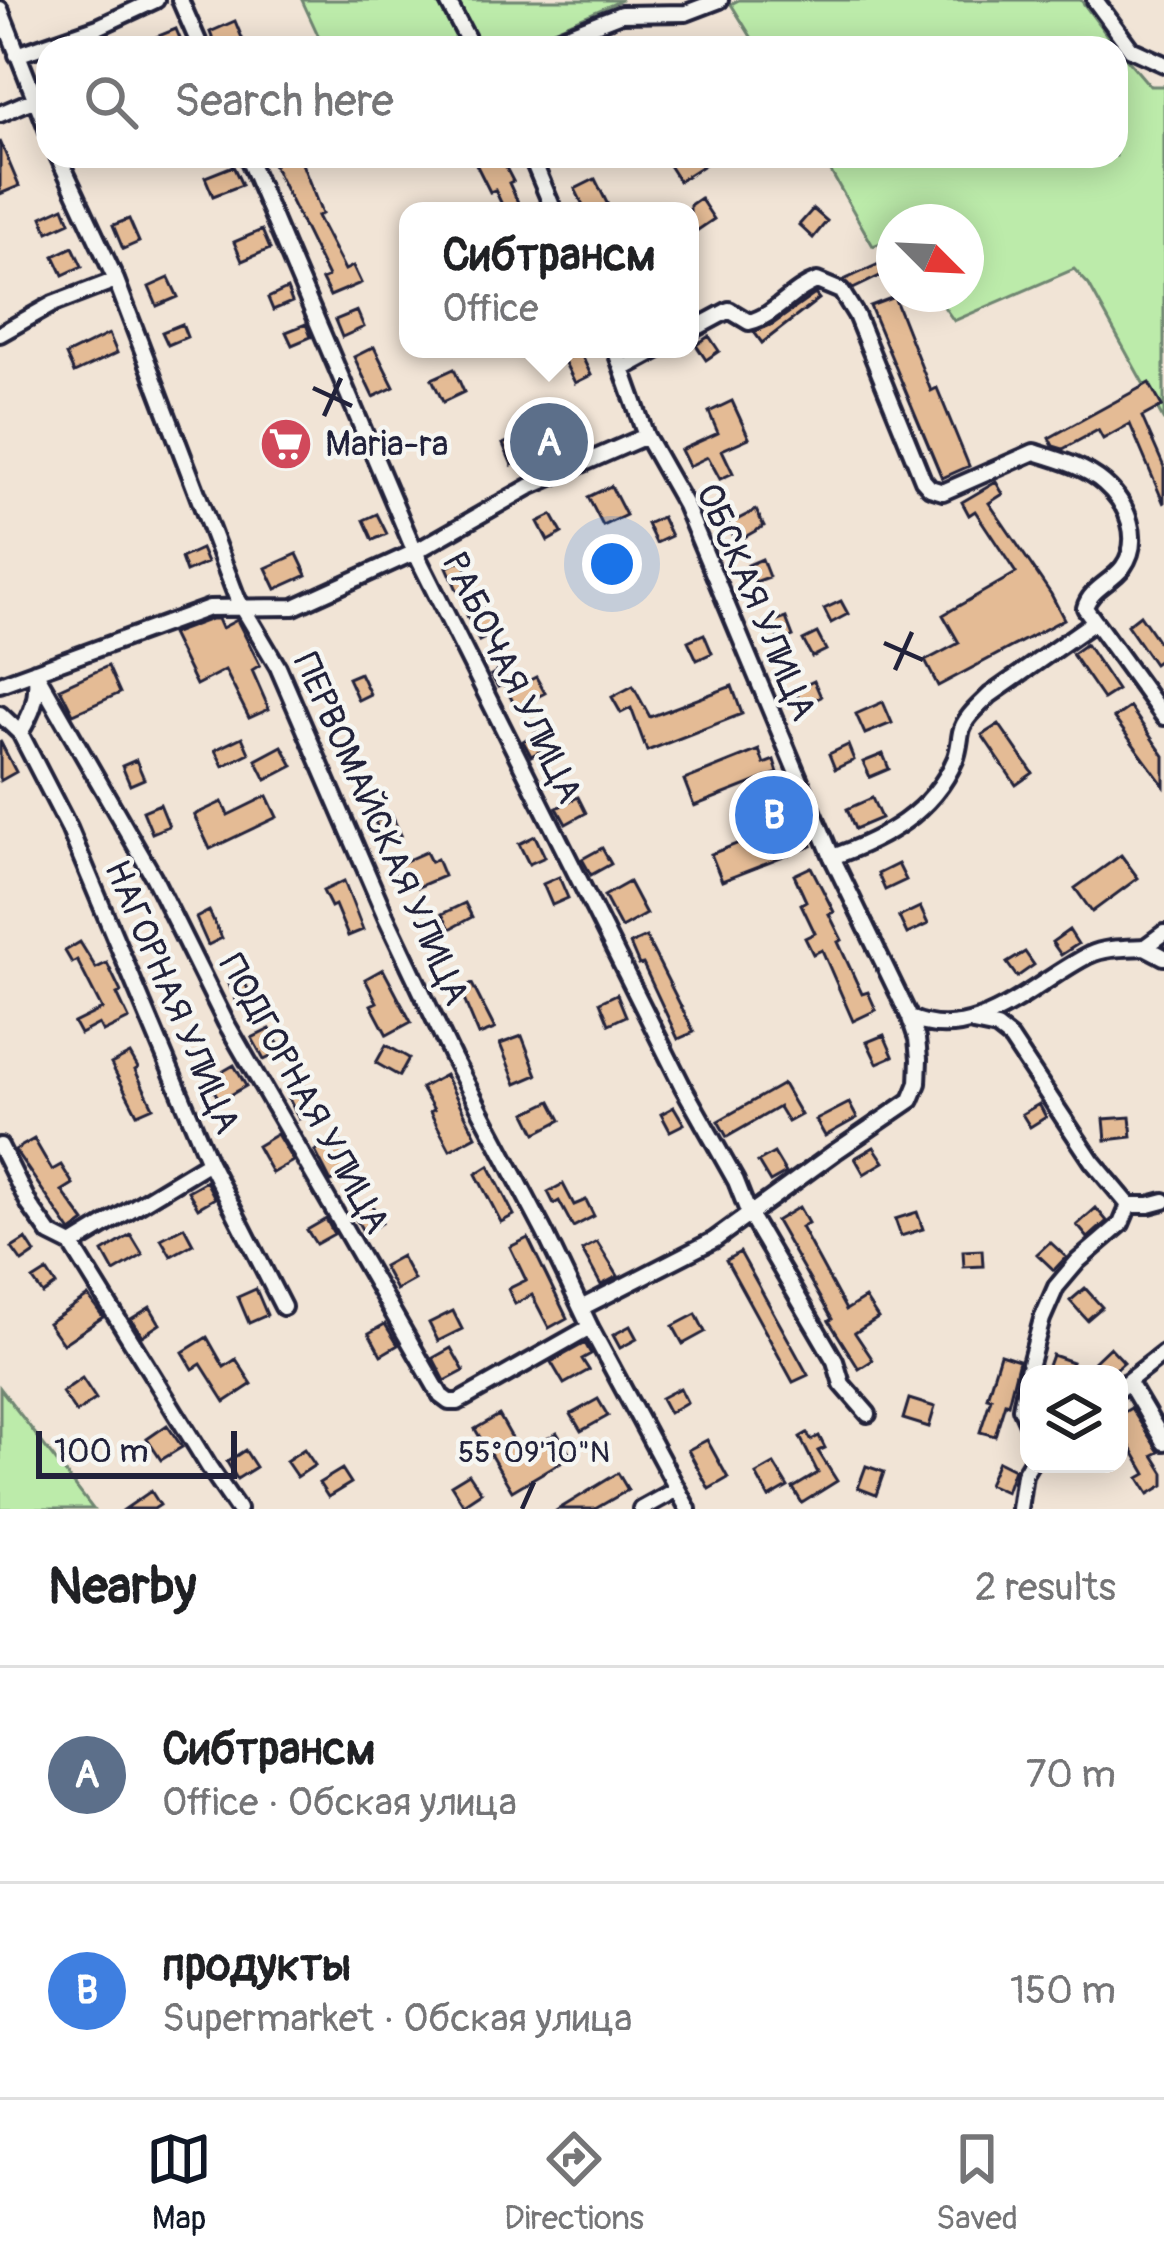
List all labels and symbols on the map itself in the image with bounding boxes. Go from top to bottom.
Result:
north arrow [876,204,984,312]
pin: A [510,397,588,487]
supermarket icon: Maria-ra [258,416,314,472]
place label: Maria-ra [325,422,449,467]
street label: ОБСКАЯ УЛИЦА [686,477,826,727]
your location [582,534,642,594]
street label: РАБОЧАЯ УЛИЦА [432,545,592,811]
street label: ПЕРВОМАЙСКАЯ УЛИЦА [283,646,479,1012]
pin: B [735,770,813,860]
street label: НАГОРНАЯ УЛИЦА [94,853,250,1141]
street label: ПОДГОРНАЯ УЛИЦА [209,946,399,1242]
scale bar [36,1425,237,1478]
text: 55°09'10"N [458,1434,610,1471]

